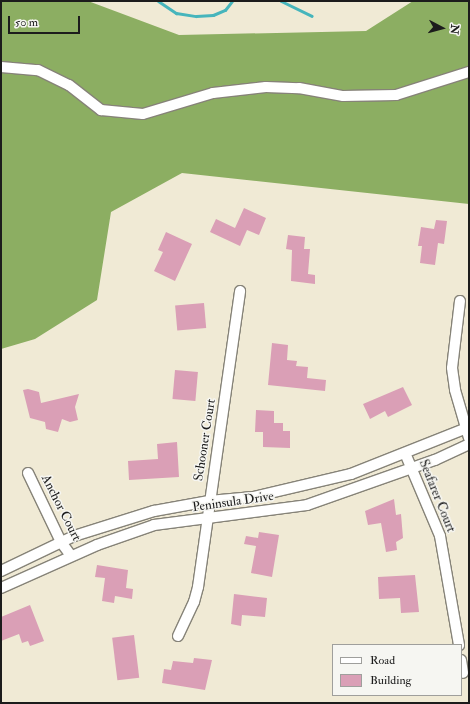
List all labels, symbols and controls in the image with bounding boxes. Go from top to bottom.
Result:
scale bar [10,8,82,34]
north arrow [422,8,462,48]
text: 50 m [15,15,38,30]
text: N [447,24,461,35]
street label: Schooner Court [191,398,219,482]
street label: Seafarer Court [415,457,459,535]
street label: Anchor Court [38,472,84,544]
street label: Peninsula Drive [191,489,275,515]
legend [332,644,462,696]
text: Road [370,653,395,668]
text: Building [370,673,411,688]

